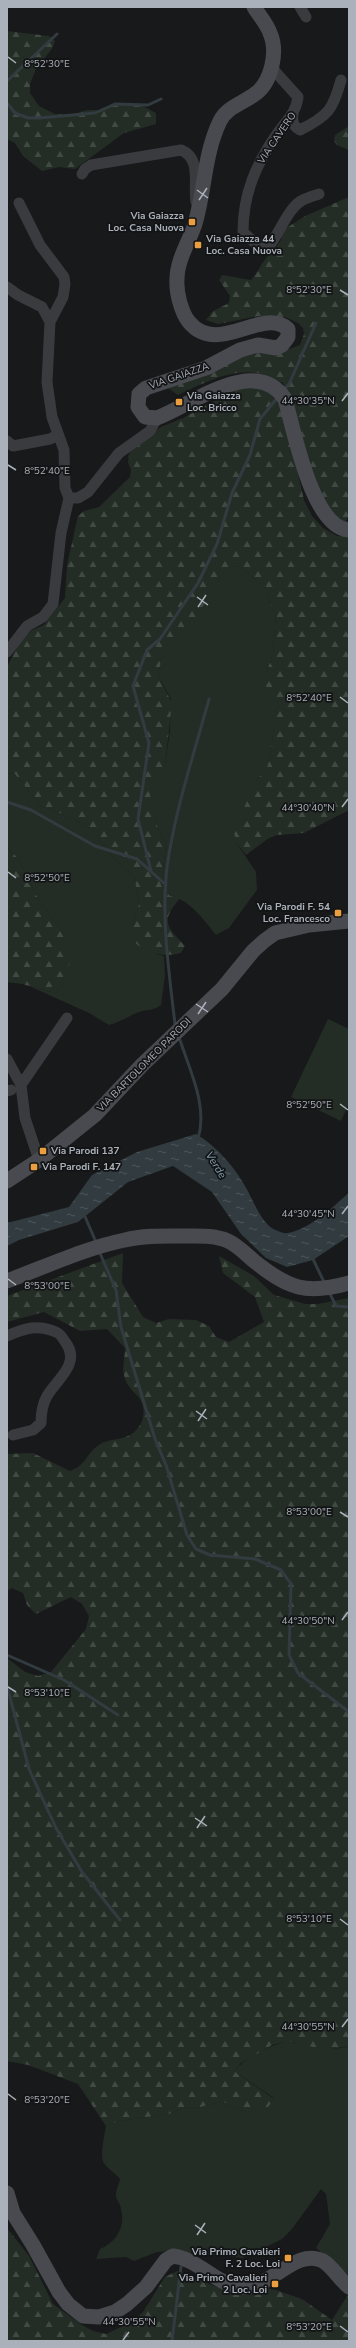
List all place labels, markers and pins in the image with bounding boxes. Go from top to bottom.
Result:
place label: Via Gaiazza Loc. Casa Nuova [108,209,184,235]
marker: Via Gaiazza Loc. Casa Nuova [187,217,197,227]
place label: Via Gaiazza 44 Loc. Casa Nuova [205,232,282,258]
marker: Via Gaiazza 44 Loc. Casa Nuova [193,240,203,250]
place label: Via Gaiazza Loc. Bricco [186,389,241,415]
marker: Via Gaiazza Loc. Bricco [174,397,184,407]
place label: Via Parodi F. 54 Loc. Francesco [256,900,330,926]
marker: Via Parodi F. 54 Loc. Francesco [333,908,343,918]
place label: Via Parodi 137 [50,1144,119,1158]
marker: Via Parodi 137 [38,1146,48,1156]
place label: Via Parodi F. 147 [41,1160,121,1174]
marker: Via Parodi F. 147 [29,1162,39,1172]
place label: Via Primo Cavalieri F. 2 Loc. Loi [191,2245,280,2271]
marker: Via Primo Cavalieri F. 2 Loc. Loi [283,2253,293,2263]
place label: Via Primo Cavalieri 2 Loc. Loi [178,2271,267,2297]
marker: Via Primo Cavalieri 2 Loc. Loi [270,2279,280,2289]

